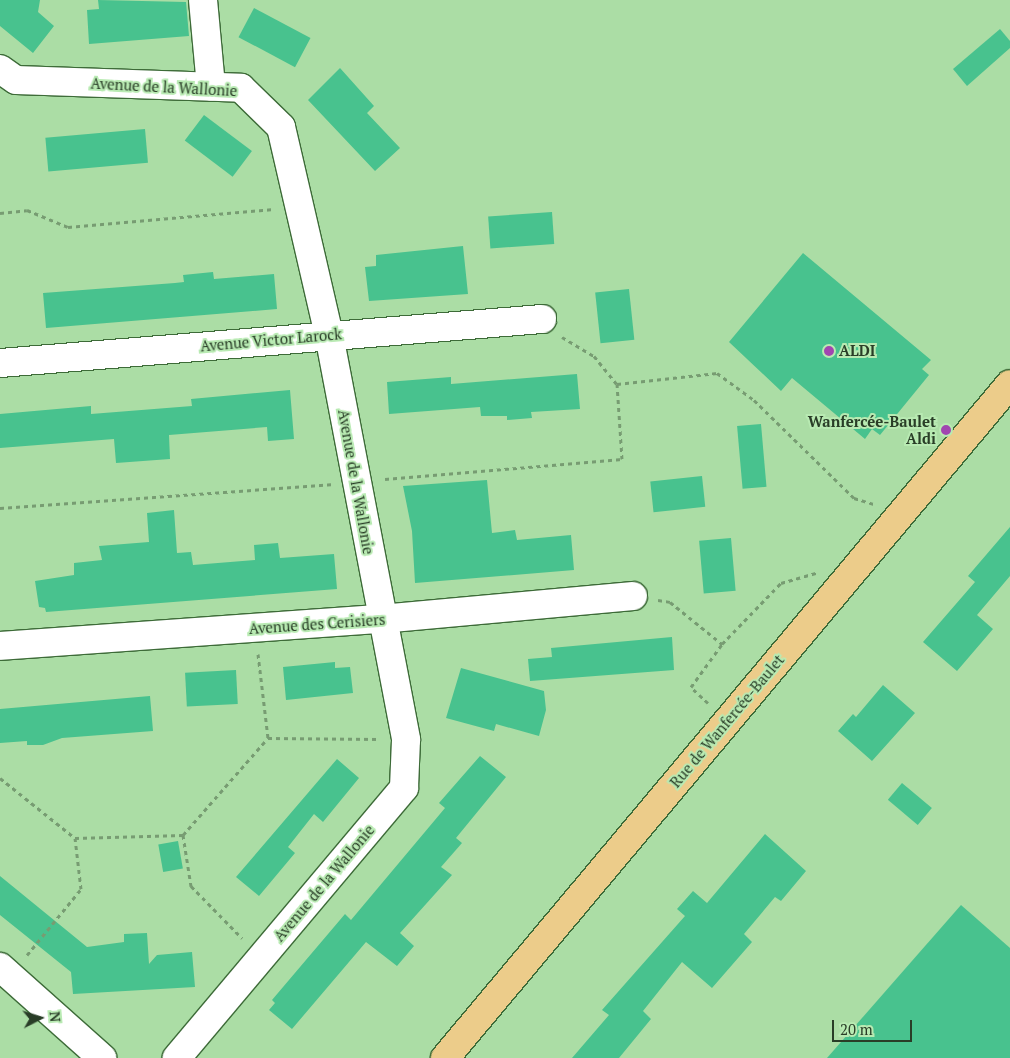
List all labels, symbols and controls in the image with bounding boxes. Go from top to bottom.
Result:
street label: Avenue de la Wallonie [90,74,238,100]
street label: Avenue Victor Larock [199,325,343,355]
place label: ALDI [839,342,875,360]
marker: ALDI [823,345,835,357]
street label: Avenue de la Wallonie [334,408,378,556]
place label: Wanfercée-Baulet Aldi [808,412,936,447]
marker: Wanfercée-Baulet Aldi [940,424,952,436]
street label: Avenue des Cerisiers [248,610,386,638]
street label: Rue de Wanfercée-Baulet [666,651,788,791]
street label: Avenue de la Wallonie [270,821,378,945]
north arrow [15,993,65,1043]
scale bar [835,1010,915,1042]
text: N [46,1011,65,1023]
text: 20 m [840,1019,873,1039]

